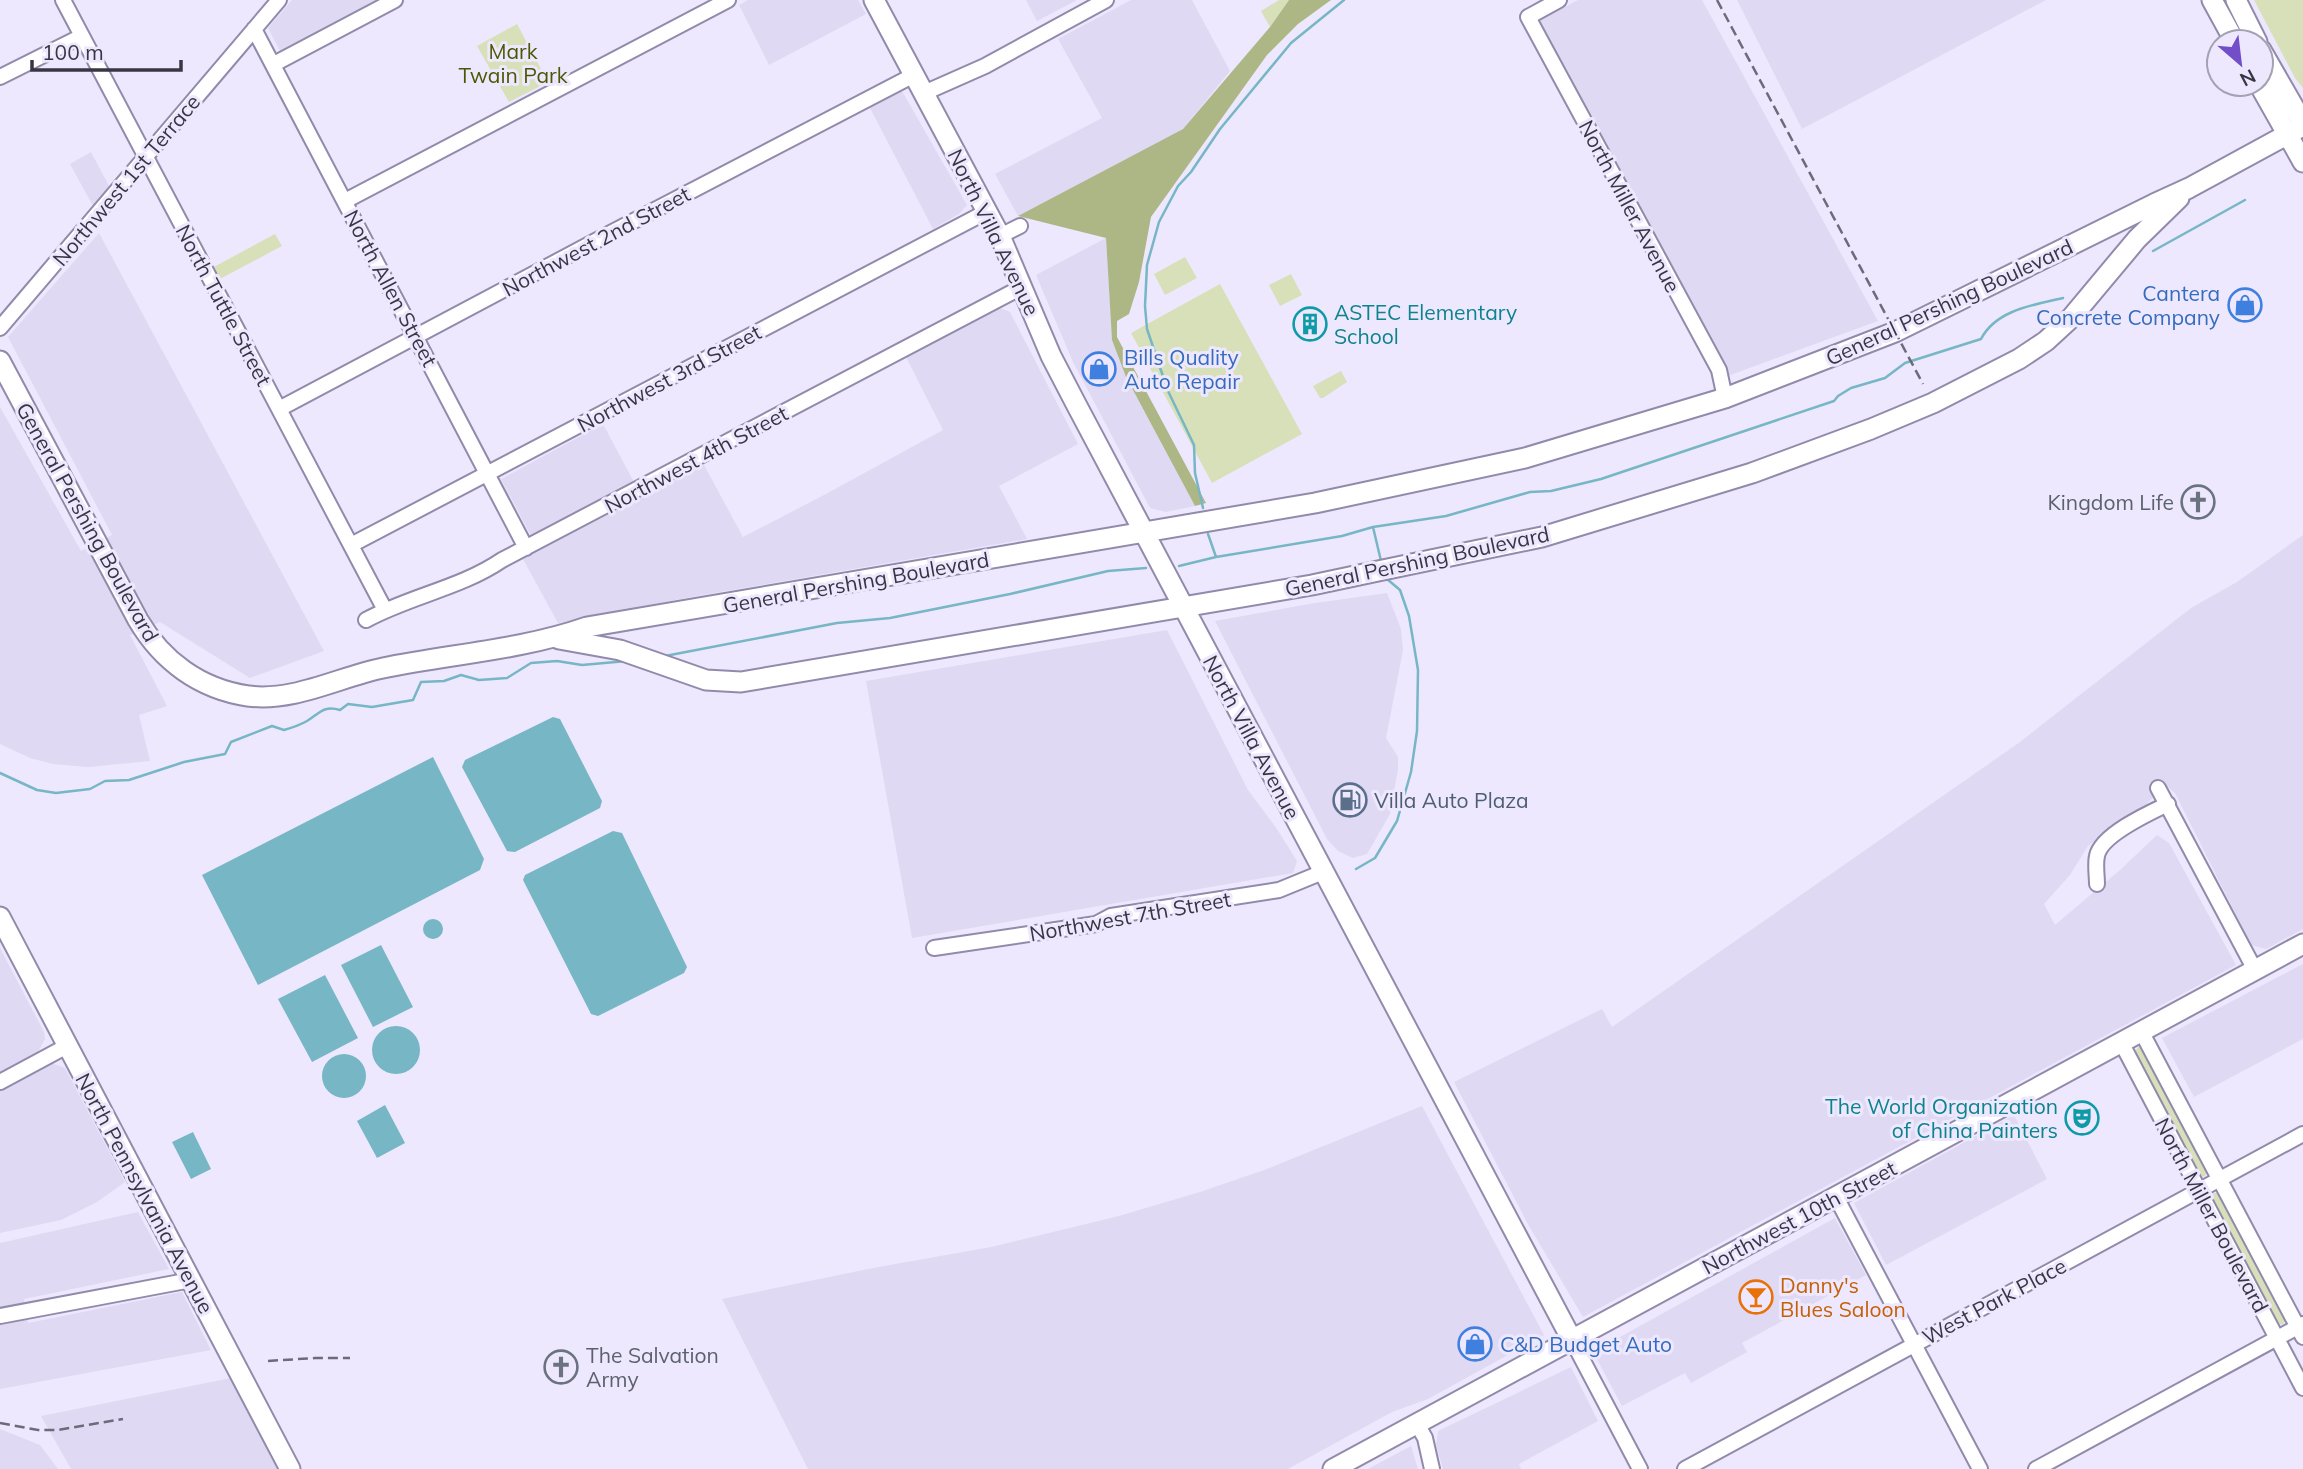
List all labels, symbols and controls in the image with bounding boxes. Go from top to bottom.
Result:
scale bar [32,28,180,72]
north arrow [2205,28,2275,98]
park label: Mark Twain Park [459,38,568,88]
text: 100 m [42,39,104,65]
text: N [2236,64,2260,92]
street label: Northwest 1st Terrace [47,89,205,271]
street label: North Miller Avenue [1574,115,1686,297]
street label: North Villa Avenue [942,145,1046,319]
street label: Northwest 2nd Street [498,180,694,302]
street label: North Allen Street [339,205,443,371]
street label: North Tuttle Street [171,220,277,390]
street label: General Pershing Boulevard [1821,233,2077,371]
place label: Cantera Concrete Company [2036,280,2220,330]
shop icon: Cantera Concrete Company [2226,286,2264,324]
place label: ASTEC Elementary School [1334,299,1517,349]
building icon: ASTEC Elementary School [1291,305,1329,343]
street label: Northwest 3rd Street [573,319,765,437]
place label: Bills Quality Auto Repair [1124,344,1240,394]
shop icon: Bills Quality Auto Repair [1080,350,1118,388]
street label: General Pershing Boulevard [11,398,165,646]
street label: Northwest 4th Street [600,400,792,518]
church icon: Kingdom Life [2179,483,2217,521]
place label: Kingdom Life [2048,489,2174,515]
street label: General Pershing Boulevard [1282,520,1552,602]
street label: General Pershing Boulevard [721,546,991,618]
street label: North Villa Avenue [1198,651,1306,823]
fuel station icon: Villa Auto Plaza [1331,781,1369,819]
place label: Villa Auto Plaza [1374,787,1529,813]
street label: Northwest 7th Street [1027,885,1233,947]
street label: North Pennsylvania Avenue [70,1068,220,1318]
place label: The World Organization of China Painters [1825,1093,2058,1143]
theatre icon: The World Organization of China Painters [2063,1099,2101,1137]
street label: North Miller Boulevard [2150,1113,2274,1317]
street label: Northwest 10th Street [1697,1155,1901,1279]
street label: West Park Place [1918,1252,2070,1350]
place label: Danny's Blues Saloon [1780,1272,1906,1322]
bar icon: Danny's Blues Saloon [1737,1278,1775,1316]
shop icon: C&D Budget Auto [1456,1325,1494,1363]
place label: C&D Budget Auto [1500,1331,1672,1357]
place label: The Salvation Army [586,1342,719,1392]
church icon: The Salvation Army [542,1348,580,1386]

